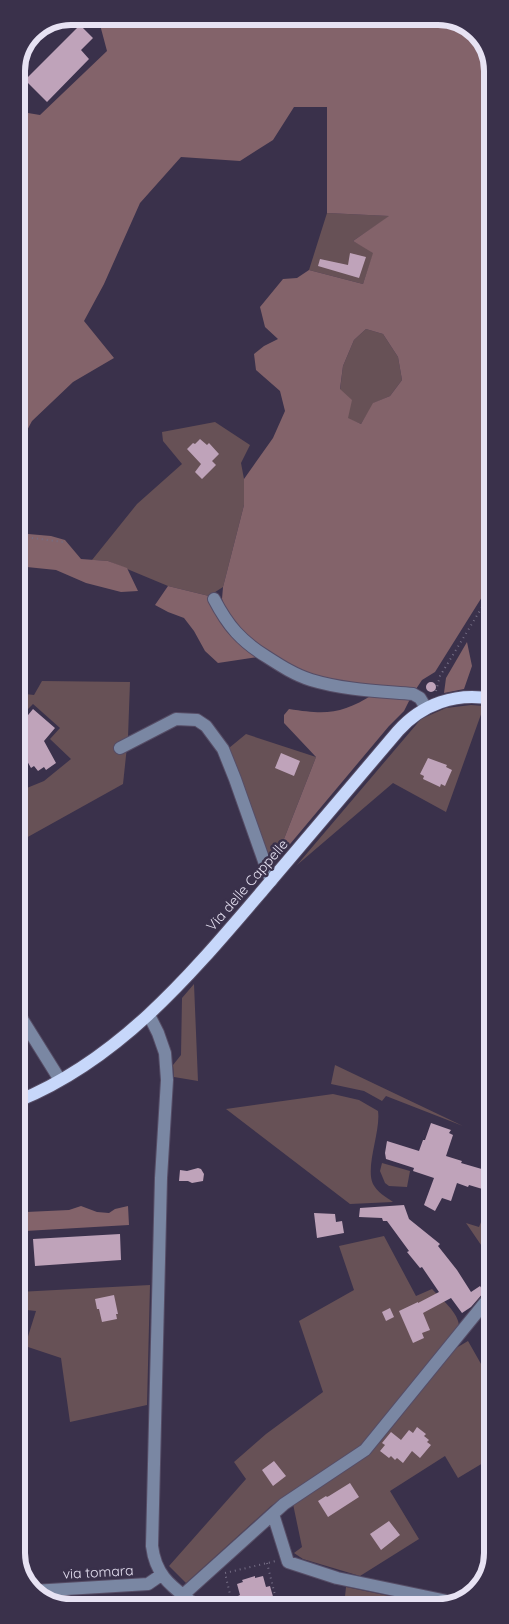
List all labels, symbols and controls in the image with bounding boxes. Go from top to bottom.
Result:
street label: Via delle Cappelle [202,835,292,935]
street label: via tomara [62,1561,134,1583]

